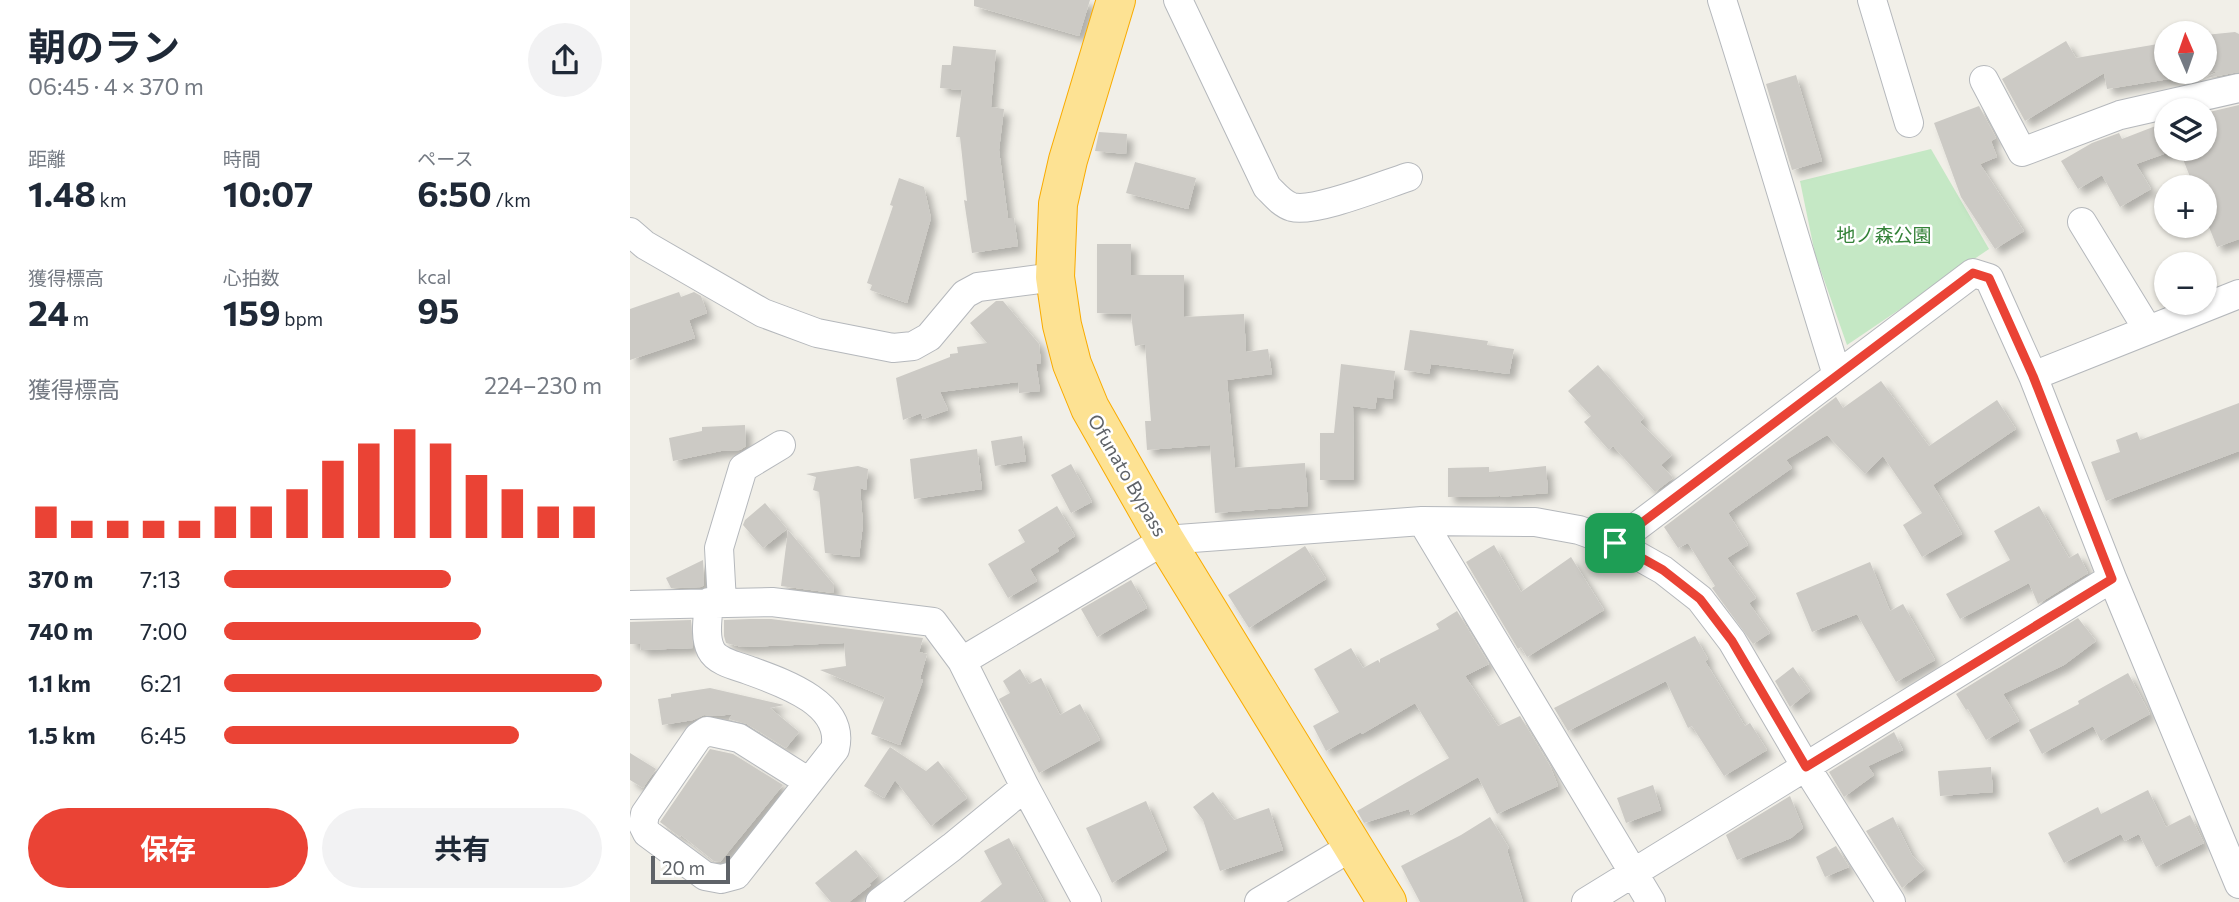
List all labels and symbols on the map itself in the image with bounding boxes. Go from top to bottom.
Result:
north arrow [2154,21,2217,84]
park label: 地ノ森公園 [1836,223,1932,246]
street label: Ofunato Bypass [1084,410,1172,540]
pin [1585,513,1645,573]
scale bar [651,853,730,885]

